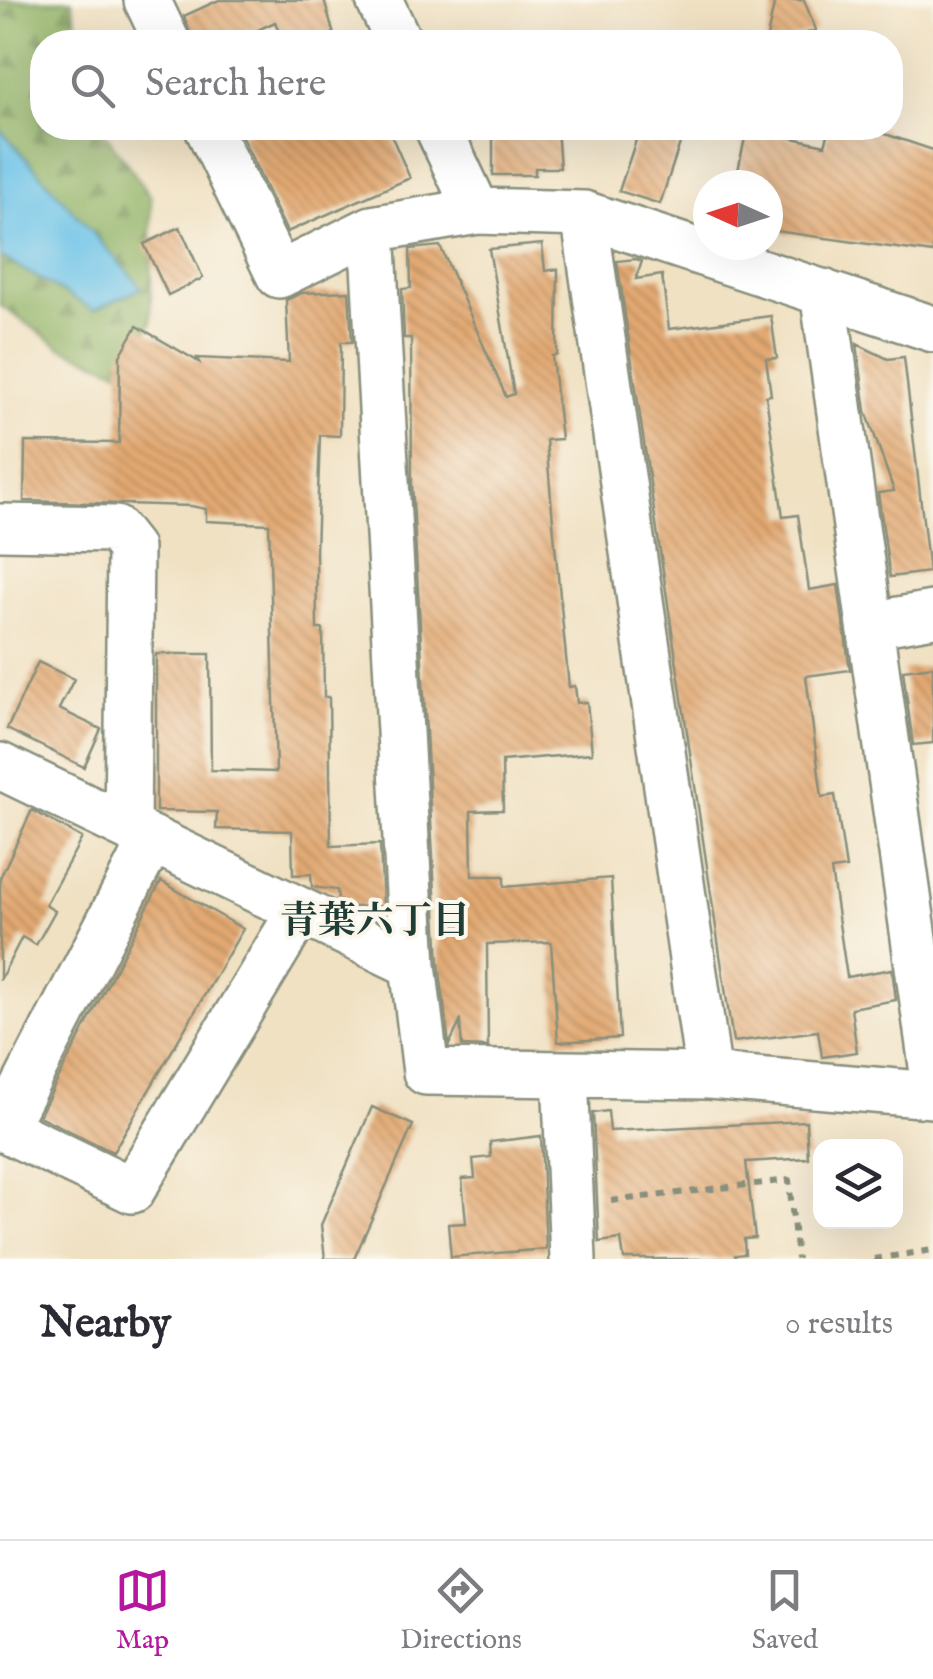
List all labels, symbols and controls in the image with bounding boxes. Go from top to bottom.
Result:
search box [30,30,903,140]
icon: search [65,58,120,113]
text: Search here [145,61,326,109]
north arrow [693,170,783,260]
district label: 青葉六丁目 [280,899,470,947]
map controls [813,1139,903,1229]
button: layers [813,1139,903,1229]
text: Nearby [40,1298,171,1351]
text: 0 results [785,1304,893,1345]
tab: Map [115,1563,170,1658]
tab: Directions [400,1563,522,1658]
tab: Saved [752,1563,818,1658]

